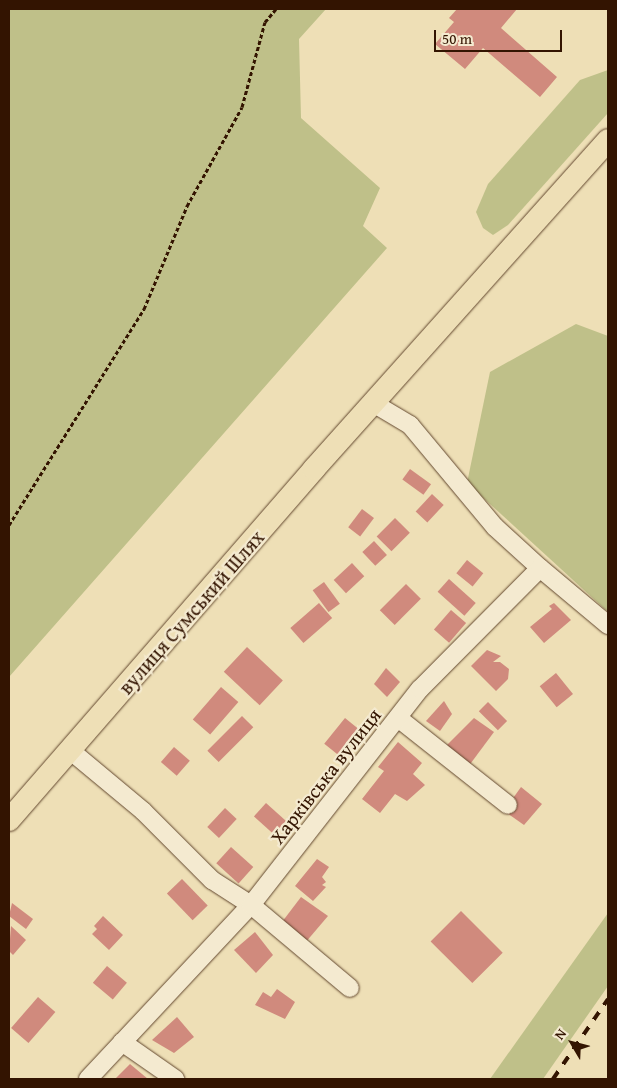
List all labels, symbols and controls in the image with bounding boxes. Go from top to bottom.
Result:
scale bar [437,20,564,52]
text: 50 m [442,28,472,49]
street label: вулиця Сумський Шлях [113,525,269,699]
street label: Харківська вулиця [265,703,385,849]
north arrow [547,1018,597,1068]
text: N [549,1024,571,1044]

